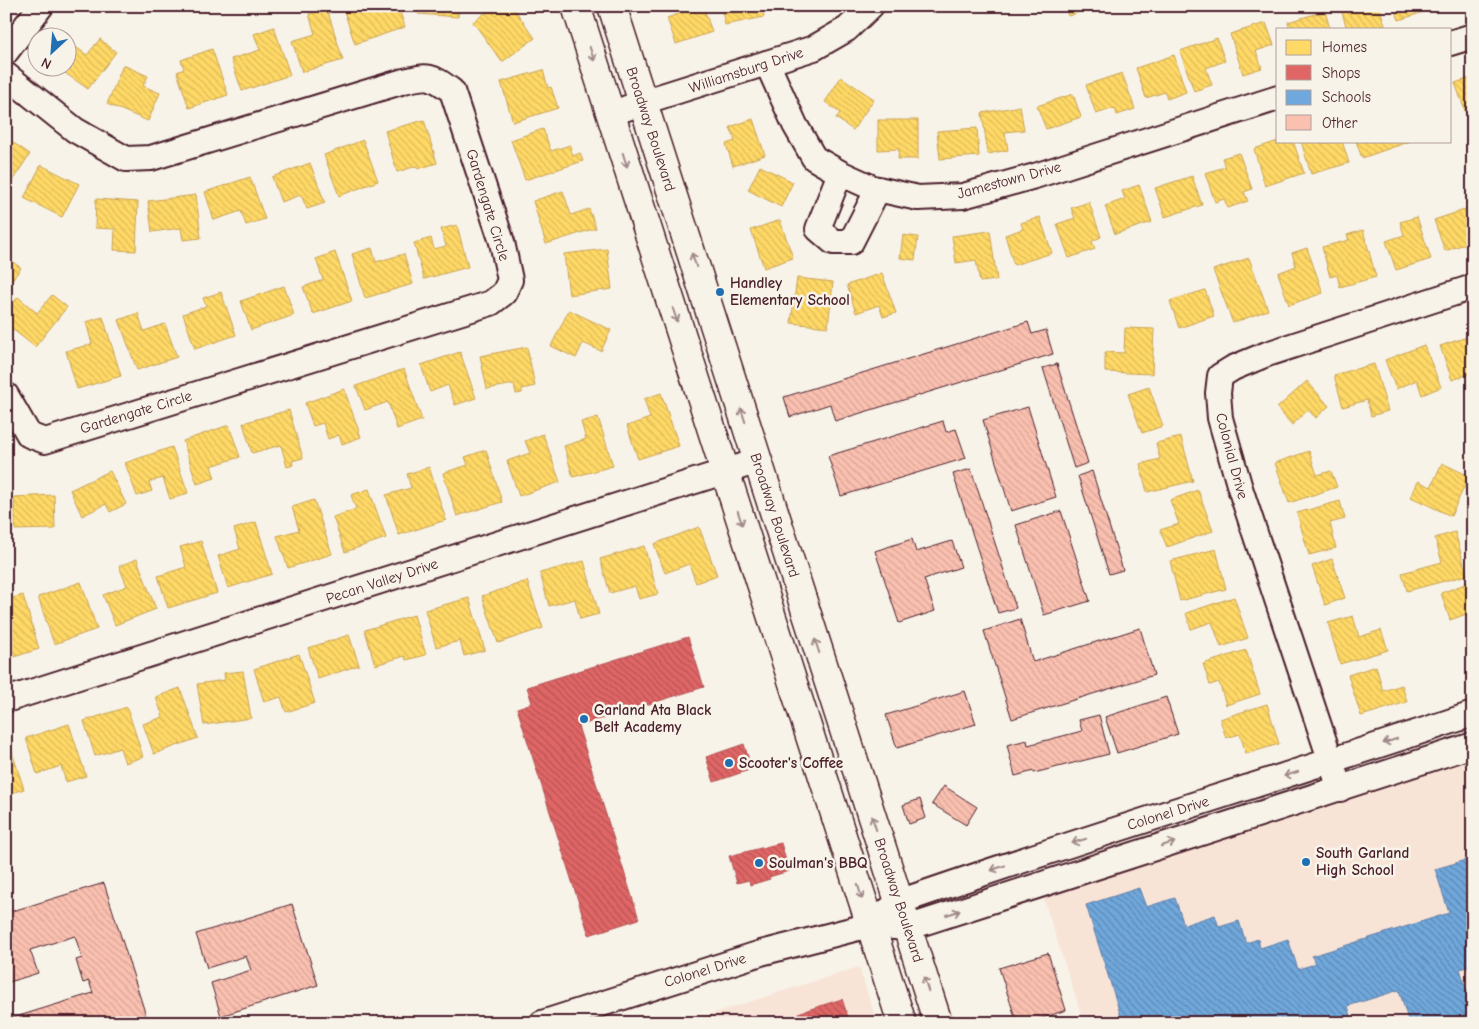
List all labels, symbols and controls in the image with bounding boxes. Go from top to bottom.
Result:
north arrow [28,28,78,78]
legend [1276,28,1452,142]
text: Homes [1322,38,1367,56]
street label: Williamsburg Drive [687,43,806,97]
one-way arrow [587,46,597,62]
text: N [39,54,54,73]
text: Shops [1322,64,1360,82]
street label: Broadway Boulevard [622,65,680,193]
text: Schools [1322,88,1371,106]
text: Other [1322,114,1357,132]
street label: Gardengate Circle [462,147,514,264]
one-way arrow [621,152,631,168]
street label: Jamestown Drive [955,157,1063,203]
one-way arrow [688,253,698,269]
place label: Handley Elementary School [730,274,850,309]
marker: Handley Elementary School [714,286,726,298]
one-way arrow [671,307,680,322]
street label: Gardengate Circle [78,386,195,438]
one-way arrow [738,407,748,423]
street label: Colonial Drive [1212,411,1252,501]
street label: Broadway Boulevard [746,451,804,579]
one-way arrow [736,510,745,525]
street label: Pecan Valley Drive [324,554,441,608]
one-way arrow [812,639,822,655]
place label: Garland Ata Black Belt Academy [594,701,712,736]
marker: Garland Ata Black Belt Academy [578,713,590,725]
one-way arrow [1383,737,1399,747]
place label: Scooter's Coffee [739,754,843,772]
marker: Scooter's Coffee [723,757,735,769]
one-way arrow [1284,770,1299,779]
street label: Colonel Drive [1125,792,1212,834]
one-way arrow [868,815,878,831]
street label: Broadway Boulevard [870,836,928,964]
one-way arrow [1072,837,1088,846]
one-way arrow [1159,839,1175,849]
place label: South Garland High School [1316,844,1409,879]
place label: Soulman's BBQ [769,854,868,872]
marker: South Garland High School [1300,856,1312,868]
marker: Soulman's BBQ [753,857,765,869]
one-way arrow [990,864,1006,873]
one-way arrow [855,884,865,900]
one-way arrow [945,908,961,918]
street label: Colonel Drive [662,949,749,991]
one-way arrow [920,977,930,993]

